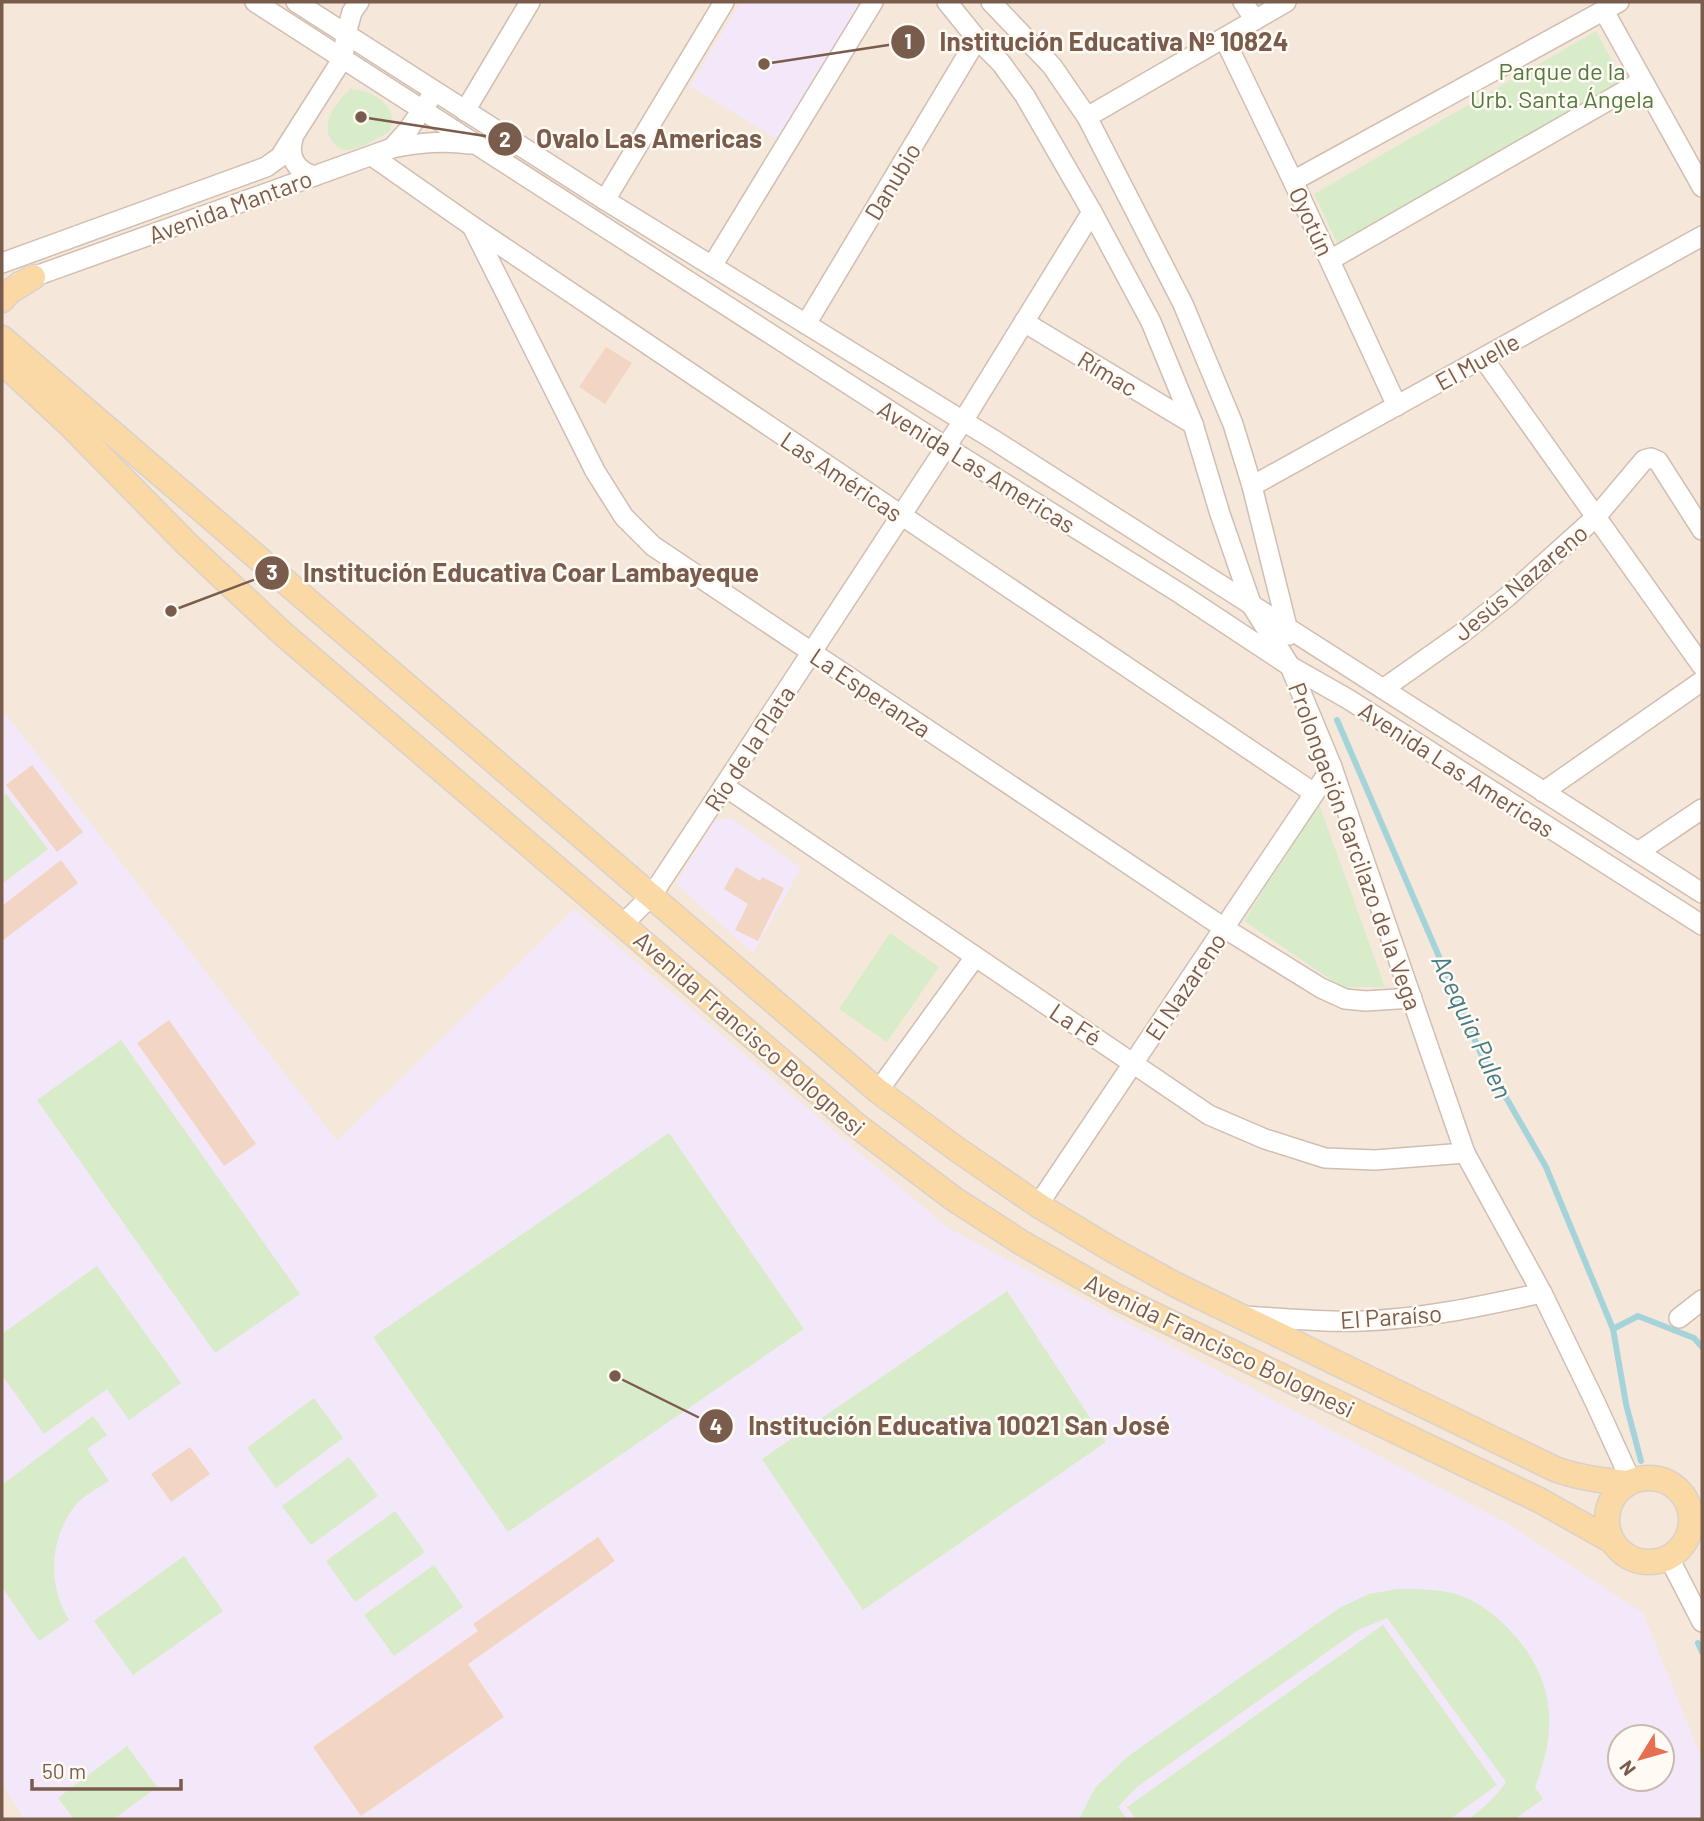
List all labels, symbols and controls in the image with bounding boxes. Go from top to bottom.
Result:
callout: Institución Educativa Nº 10824 [891,18,1302,65]
text: Institución Educativa Nº 10824 [940,25,1288,56]
text: 1 [904,28,912,53]
park label: Parque de la Urb. Santa Ángela [1470,56,1654,113]
callout: Ovalo Las Americas [487,116,776,163]
text: Ovalo Las Americas [536,122,762,153]
text: 2 [499,126,511,151]
street label: Danubio [858,137,926,225]
street label: Avenida Mantaro [144,163,316,249]
street label: Oyotún [1283,182,1341,260]
street label: El Muelle [1430,326,1524,396]
street label: Rímac [1073,344,1143,402]
street label: Avenida Las Americas [873,393,1081,539]
street label: Las Américas [776,425,908,527]
street label: Jesús Nazareno [1447,518,1593,646]
callout: Institución Educativa Coar Lambayeque [255,549,773,596]
text: Institución Educativa Coar Lambayeque [303,556,759,587]
text: 3 [266,559,278,584]
street label: La Esperanza [805,641,937,743]
street label: Prolongación Garcilazo de la Vega [1283,678,1429,1014]
street label: Río de la Plata [698,680,800,816]
street label: Avenida Las Americas [1354,695,1560,843]
street label: Avenida Francisco Bolognesi [628,925,872,1141]
street label: El Nazareno [1138,927,1232,1045]
water label: Acequia Pulen [1426,949,1520,1103]
street label: La Fé [1045,996,1107,1052]
street label: Avenida Francisco Bolognesi [1080,1267,1360,1423]
street label: El Paraíso [1339,1298,1443,1334]
callout: Institución Educativa 10021 San José [699,1403,1184,1450]
text: Institución Educativa 10021 San José [748,1409,1170,1440]
text: 4 [710,1413,722,1438]
north arrow [1606,1723,1676,1793]
scale bar [32,1748,180,1792]
text: N [1614,1757,1640,1781]
text: 50 m [42,1758,86,1783]

